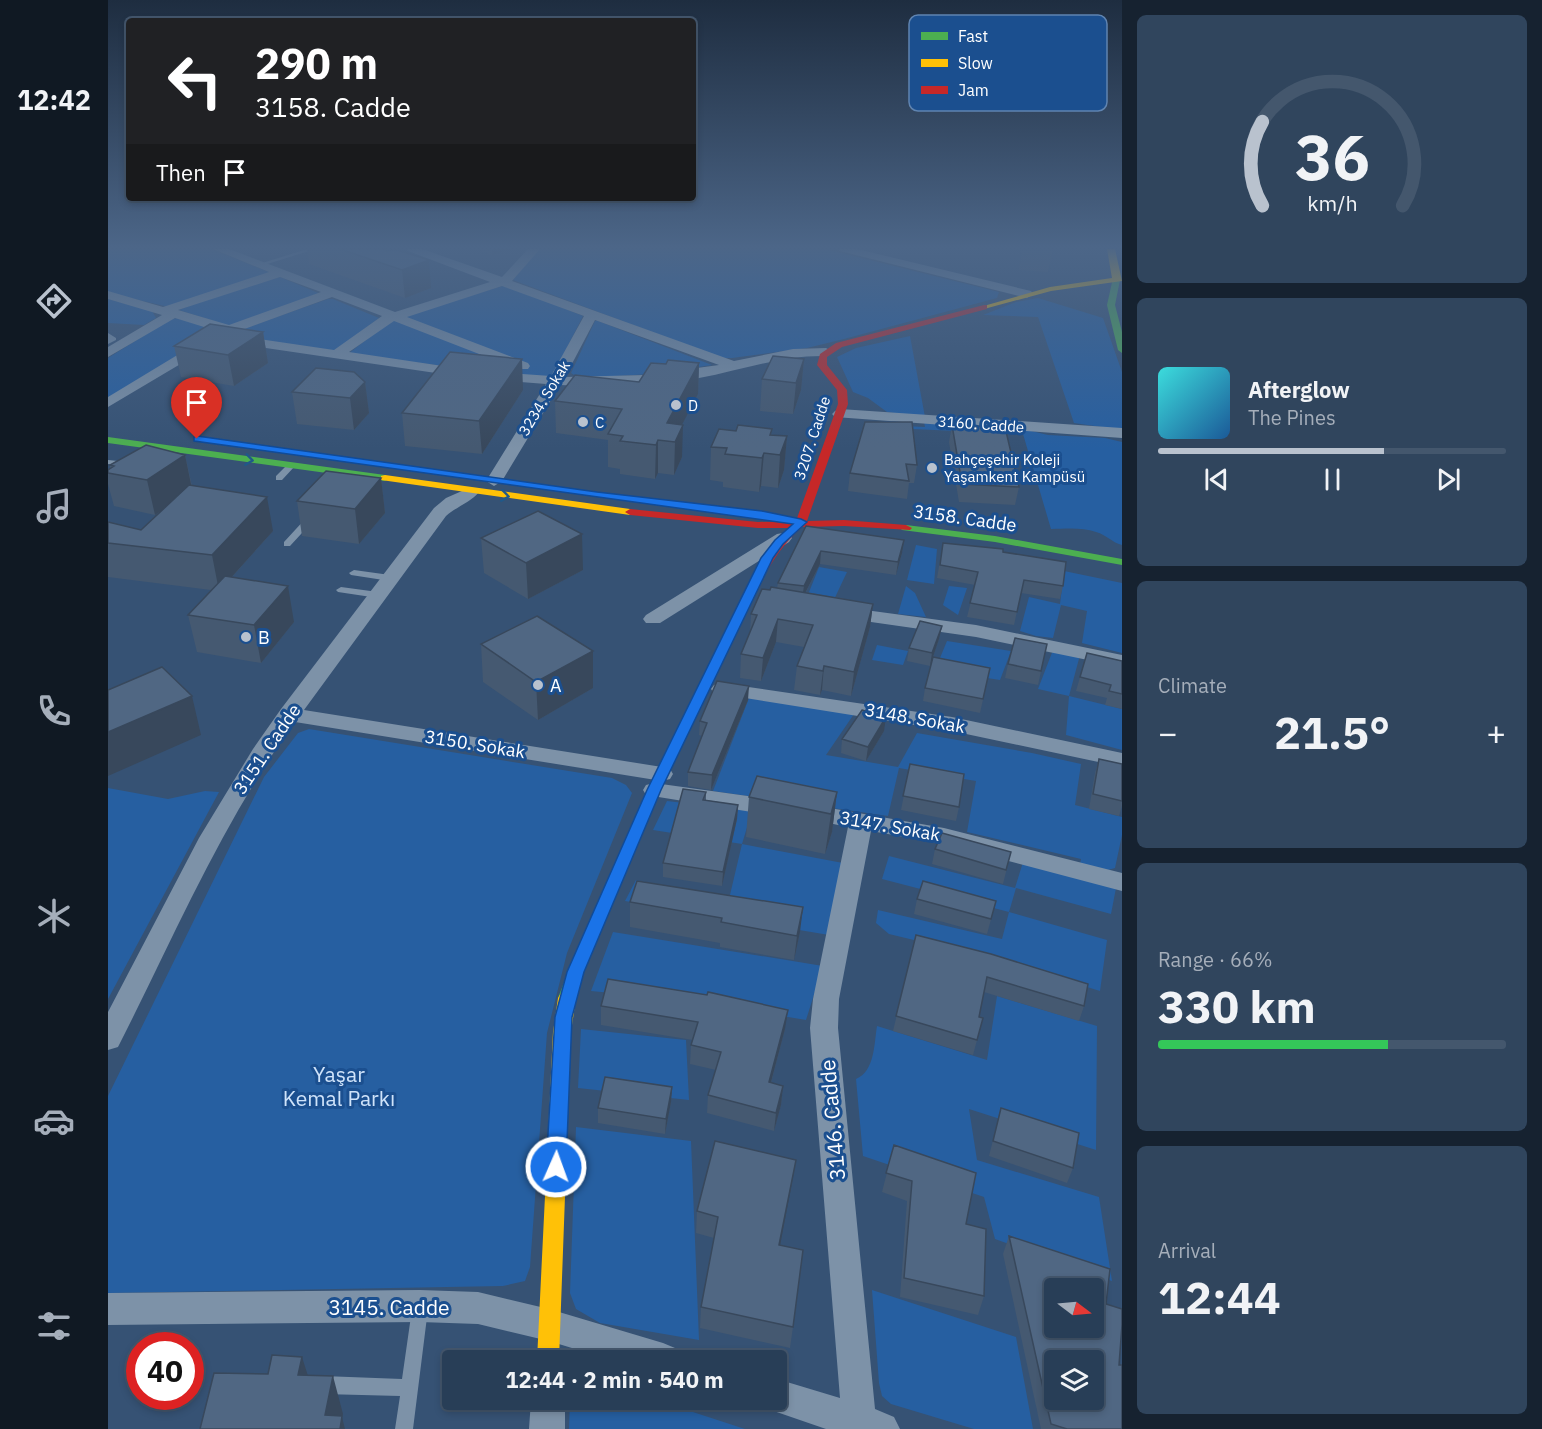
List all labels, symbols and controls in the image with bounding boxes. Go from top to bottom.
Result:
legend [909,15,1107,111]
text: Fast [958,26,988,46]
text: 290 m [255,36,378,91]
icon: left [156,42,234,120]
text: Slow [958,53,993,73]
text: Jam [958,80,989,100]
text: 12:42 [17,82,91,117]
text: 3158. Cadde [255,89,411,124]
text: 36 [1295,116,1369,197]
icon: arrive [218,156,251,189]
text: Then [156,158,206,187]
text: km/h [1307,189,1357,217]
icon: directions [33,280,75,322]
street label: 3234. Sokak [514,357,574,439]
text: Afterglow [1248,375,1350,404]
pin [171,377,222,439]
icon: arrive [180,386,213,419]
street label: 3207. Cadde [790,394,834,482]
place label: D [688,396,698,415]
marker: D [669,398,683,412]
text: The Pines [1248,404,1336,431]
street label: 3160. Cadde [937,412,1025,436]
place label: C [595,413,604,432]
marker: C [576,415,590,429]
place label: Bahçeşehir Koleji Yaşamkent Kampüsü [944,450,1085,486]
one-way arrow [244,454,254,466]
marker: Bahçeşehir Koleji Yaşamkent Kampüsü [925,461,939,475]
icon: previous [1200,463,1233,496]
icon: pause [1316,463,1349,496]
icon: next [1432,463,1465,496]
icon: music [33,485,75,527]
one-way arrow [500,489,509,502]
street label: 3158. Cadde [912,499,1018,537]
place label: B [258,626,270,649]
marker: B [239,630,253,644]
text: Climate [1158,672,1227,699]
place label: A [550,674,562,697]
marker: A [531,678,545,692]
icon: phone [33,690,75,732]
street label: 3148. Sokak [863,698,967,738]
street label: 3151. Cadde [228,699,306,799]
text: 21.5° [1274,703,1390,761]
text: − [1158,711,1178,754]
text: + [1486,711,1506,754]
street label: 3150. Sokak [423,725,527,763]
street label: 3147. Sokak [838,806,942,846]
icon: climate [33,895,75,937]
text: Range · 66% [1158,946,1273,973]
text: 330 km [1158,977,1316,1035]
street label: 3146. Cadde [813,1058,851,1182]
park label: Yaşar Kemal Parkı [283,1060,395,1112]
icon: car [33,1100,75,1142]
position arrow [524,1135,588,1199]
text: Arrival [1158,1237,1216,1264]
text: 12:44 [1158,1268,1281,1326]
north arrow [1044,1278,1104,1338]
map controls [1044,1278,1104,1410]
street label: 3145. Cadde [328,1293,450,1321]
icon: filters [33,1305,75,1347]
speed limit sign: 40 [126,1332,204,1410]
button: layers [1044,1350,1104,1410]
text: 12:44 · 2 min · 540 m [505,1365,724,1394]

